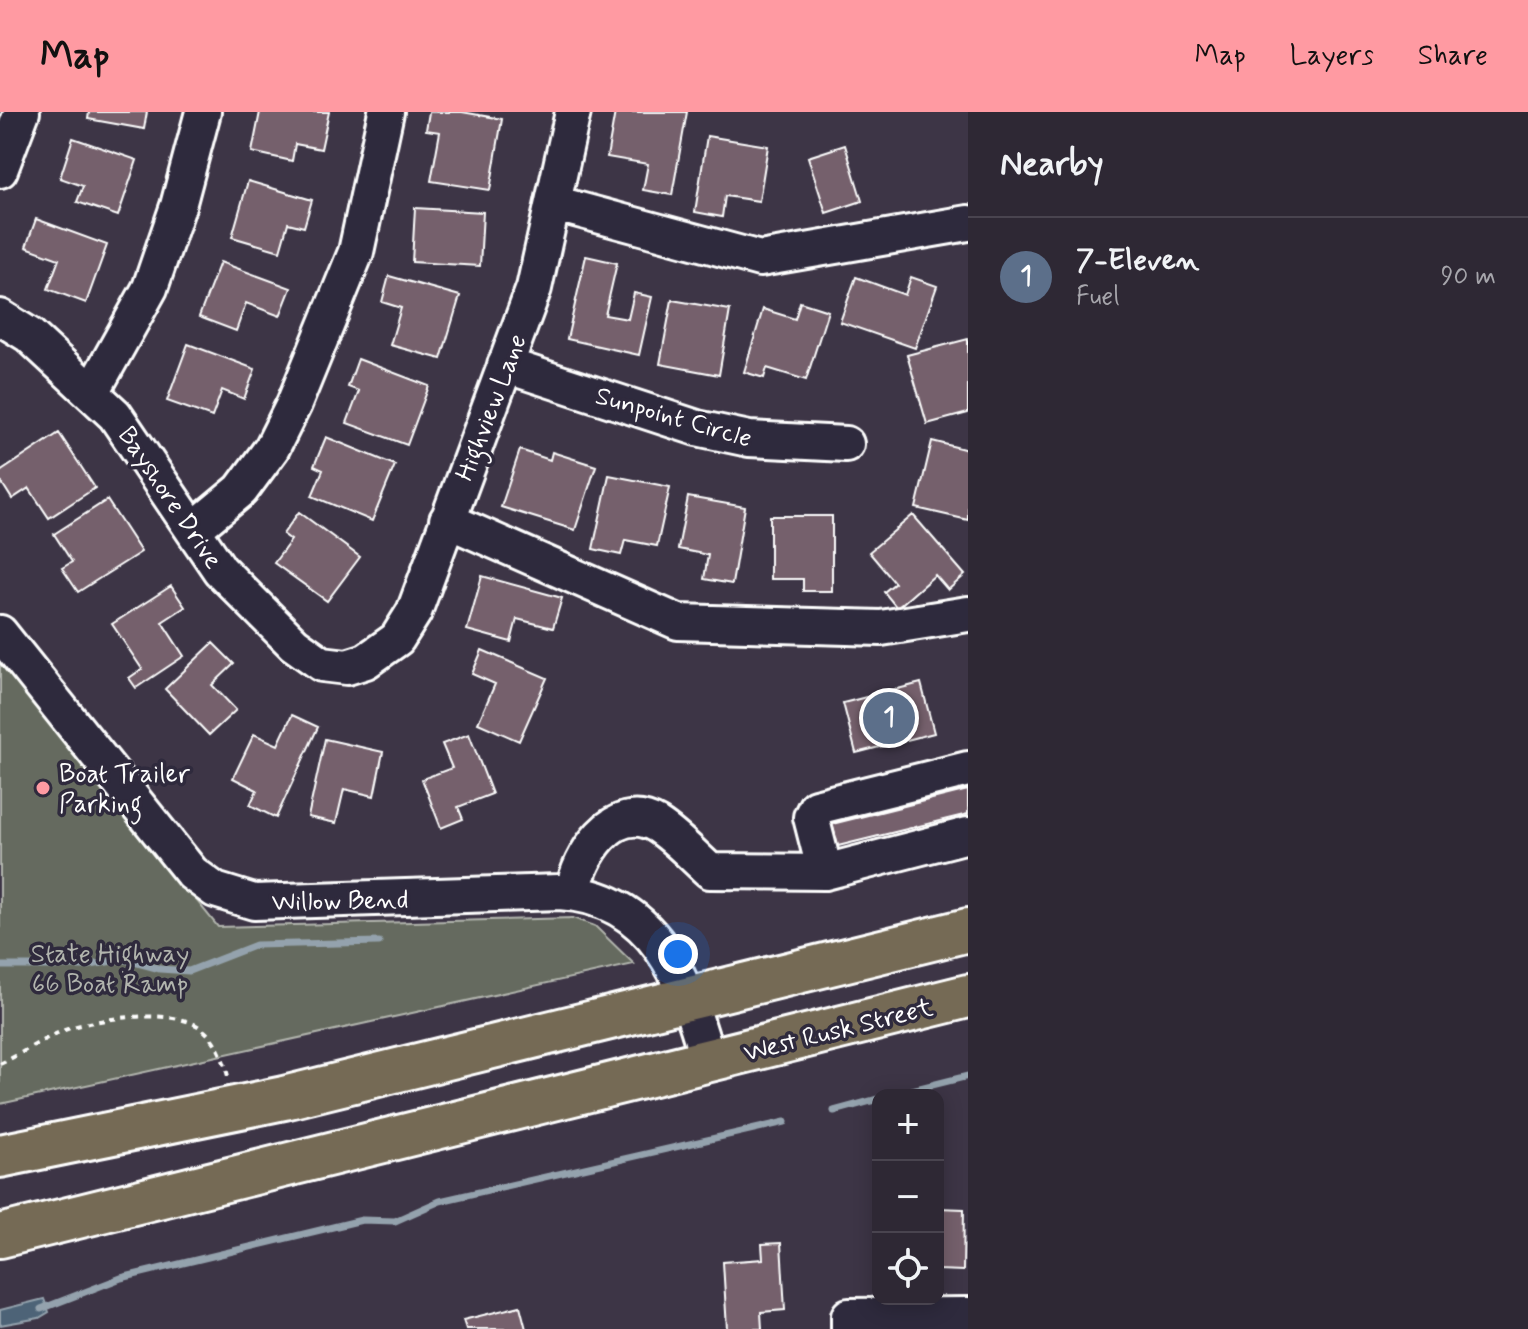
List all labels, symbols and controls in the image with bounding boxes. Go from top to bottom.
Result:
text: Map [40,32,110,81]
text: Map [1195,38,1246,75]
text: Layers [1290,38,1374,75]
text: Share [1418,38,1488,75]
text: Nearby [1000,142,1104,187]
text: 7-Eleven [1076,241,1199,280]
text: 1 [1020,260,1032,294]
text: 90 m [1441,260,1496,294]
text: Fuel [1076,280,1120,314]
street label: Highview Lane [448,329,538,487]
street label: Sunpoint Circle [591,379,756,456]
street label: Bayshore Drive [109,420,230,576]
pin: 1 [863,688,915,748]
place label: Boat Trailer Parking [59,758,191,825]
marker: Boat Trailer Parking [34,779,52,797]
street label: Willow Bend [271,884,409,920]
your location [658,934,698,974]
park label: State Highway 66 Boat Ramp [31,938,189,1002]
street label: West Rusk Street [740,991,937,1071]
map controls [872,1089,944,1305]
button: + [872,1089,944,1161]
button: − [872,1161,944,1233]
button: locate [872,1233,944,1305]

